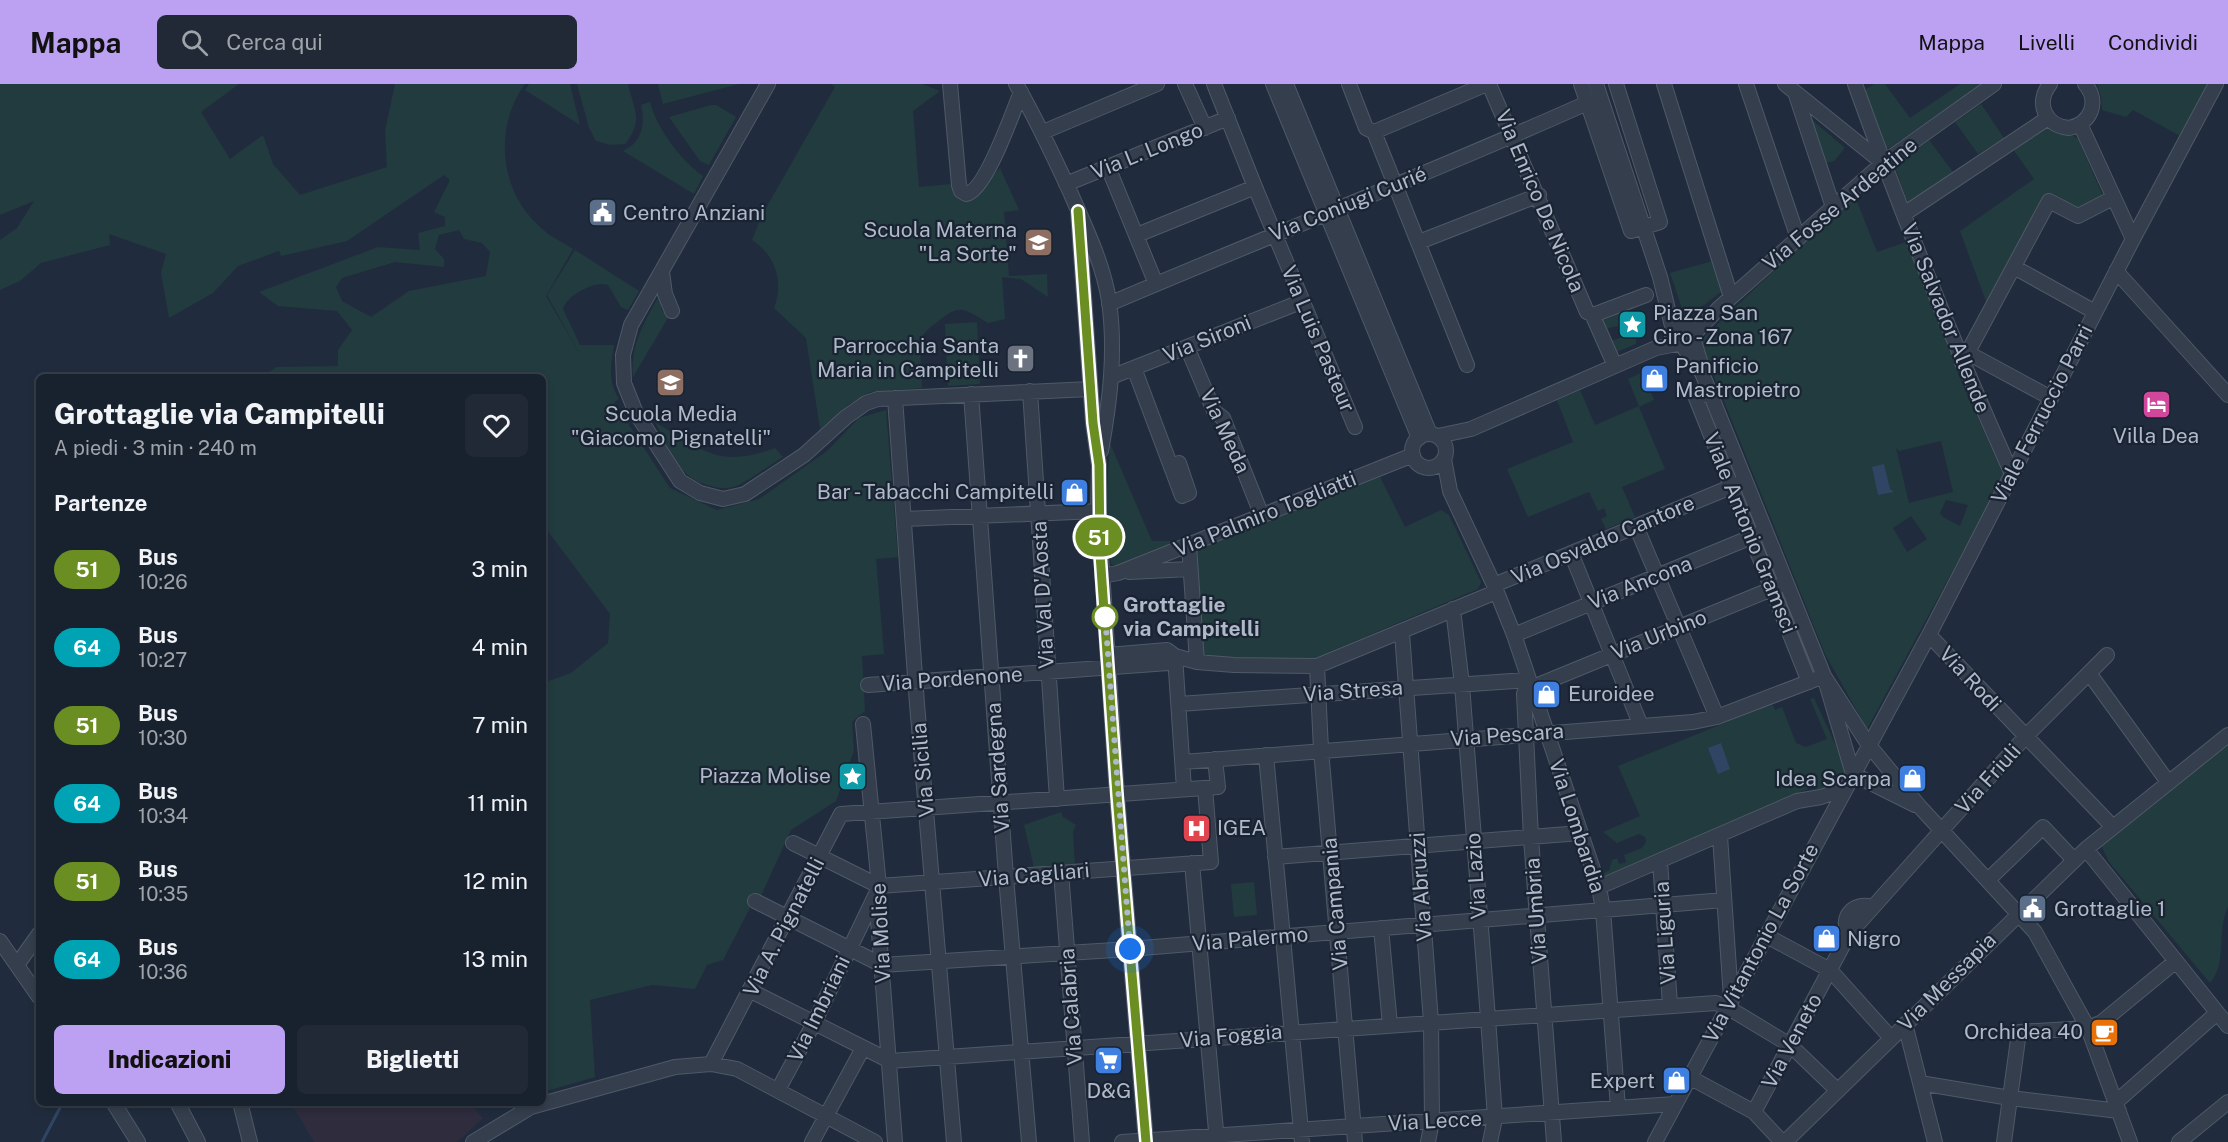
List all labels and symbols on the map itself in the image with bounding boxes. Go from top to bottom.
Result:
street label: Via Enrico De Nicola [1491,106,1590,296]
street label: Via L. Longo [1087,117,1206,184]
street label: Via Fosse Ardeatine [1757,132,1922,276]
street label: Via Coniugi Curié [1266,161,1430,246]
public building icon: Centro Anziani [586,197,618,229]
place label: Centro Anziani [623,200,765,225]
place label: Scuola Materna "La Sorte" [863,217,1017,266]
street label: Via Salvador Allende [1897,219,1996,416]
school or university icon: Scuola Materna "La Sorte" [1022,226,1054,258]
street label: Via Luis Pasteur [1276,262,1361,416]
place label: Piazza San Ciro - Zona 167 [1653,300,1793,349]
place icon: Piazza San Ciro - Zona 167 [1616,309,1648,341]
street label: Via Sironi [1159,310,1254,367]
street label: Viale Ferruccio Parri [1986,320,2097,507]
place label: Parrocchia Santa Maria in Campitelli [817,333,999,382]
church icon: Parrocchia Santa Maria in Campitelli [1004,342,1036,374]
place label: Panificio Mastropietro [1675,353,1801,402]
shop icon: Panificio Mastropietro [1638,362,1670,394]
school or university icon: Scuola Media "Giacomo Pignatelli" [655,367,687,399]
street label: Via Meda [1195,384,1256,477]
hotel icon: Villa Dea [2140,389,2172,421]
place label: Scuola Media "Giacomo Pignatelli" [571,401,771,450]
place label: Villa Dea [2113,423,2199,448]
street label: Viale Antonio Gramsci [1699,429,1802,637]
street label: Via Palmiro Togliatti [1170,466,1360,562]
shop icon: Bar - Tabacchi Campitelli [1059,476,1091,508]
place label: Bar - Tabacchi Campitelli [817,479,1054,504]
street label: Via Osvaldo Cantore [1508,490,1698,589]
line badge: 51 [1072,518,1126,556]
street label: Via Val D'Aosta [1026,520,1059,670]
street label: Via Ancona [1584,550,1695,615]
place label: Grottaglie via Campitelli [1123,592,1260,641]
marker: Grottaglie via Campitelli [1092,604,1118,630]
street label: Via Urbino [1607,604,1710,665]
street label: Via Rodi [1934,641,2007,716]
street label: Via Pordenone [880,661,1023,696]
street label: Via Stresa [1302,675,1404,706]
shop icon: Euroidee [1531,678,1563,710]
place label: Euroidee [1568,681,1655,706]
street label: Via Sardegna [980,702,1015,834]
street label: Via Pescara [1449,718,1565,751]
street label: Via Sicilia [906,722,939,818]
street label: Via Friuli [1950,738,2026,819]
street label: Via Lombardia [1544,756,1611,896]
place icon: Piazza Molise [836,760,868,792]
place label: Piazza Molise [699,763,831,788]
shop icon: Idea Scarpa [1896,763,1928,795]
place label: Idea Scarpa [1775,766,1891,791]
hospital icon: IGEA [1180,812,1212,844]
place label: IGEA [1217,815,1266,840]
street label: Via Abruzzi [1404,832,1437,943]
street label: Via Lazio [1460,832,1491,920]
street label: Via Campania [1316,837,1353,971]
street label: Via Vitantonio La Sorte [1697,839,1824,1047]
street label: Via A. Pignatelli [738,853,829,1001]
street label: Via Cagliari [977,857,1091,892]
street label: Via Umbria [1519,857,1552,965]
street label: Via Liguria [1648,881,1681,985]
street label: Via Molise [865,882,896,984]
public building icon: Grottaglie 1 [2017,893,2049,925]
place label: Grottaglie 1 [2054,896,2166,921]
street label: Via Palermo [1191,921,1309,956]
shop icon: Nigro [1810,923,1842,955]
place label: Nigro [1847,926,1901,951]
street label: Via Messapia [1892,927,2001,1036]
your location [1115,934,1145,964]
street label: Via Calabria [1054,948,1087,1066]
street label: Via Imbriani [782,952,855,1066]
street label: Via Veneto [1756,989,1827,1093]
cafe icon: Orchidea 40 [2088,1016,2120,1048]
street label: Via Foggia [1179,1019,1283,1052]
place label: Orchidea 40 [1964,1019,2083,1044]
supermarket icon: D&G [1093,1044,1125,1076]
shop icon: Expert [1660,1065,1692,1097]
place label: Expert [1590,1068,1655,1093]
place label: D&G [1087,1078,1131,1103]
street label: Via Lecce [1387,1106,1483,1135]

